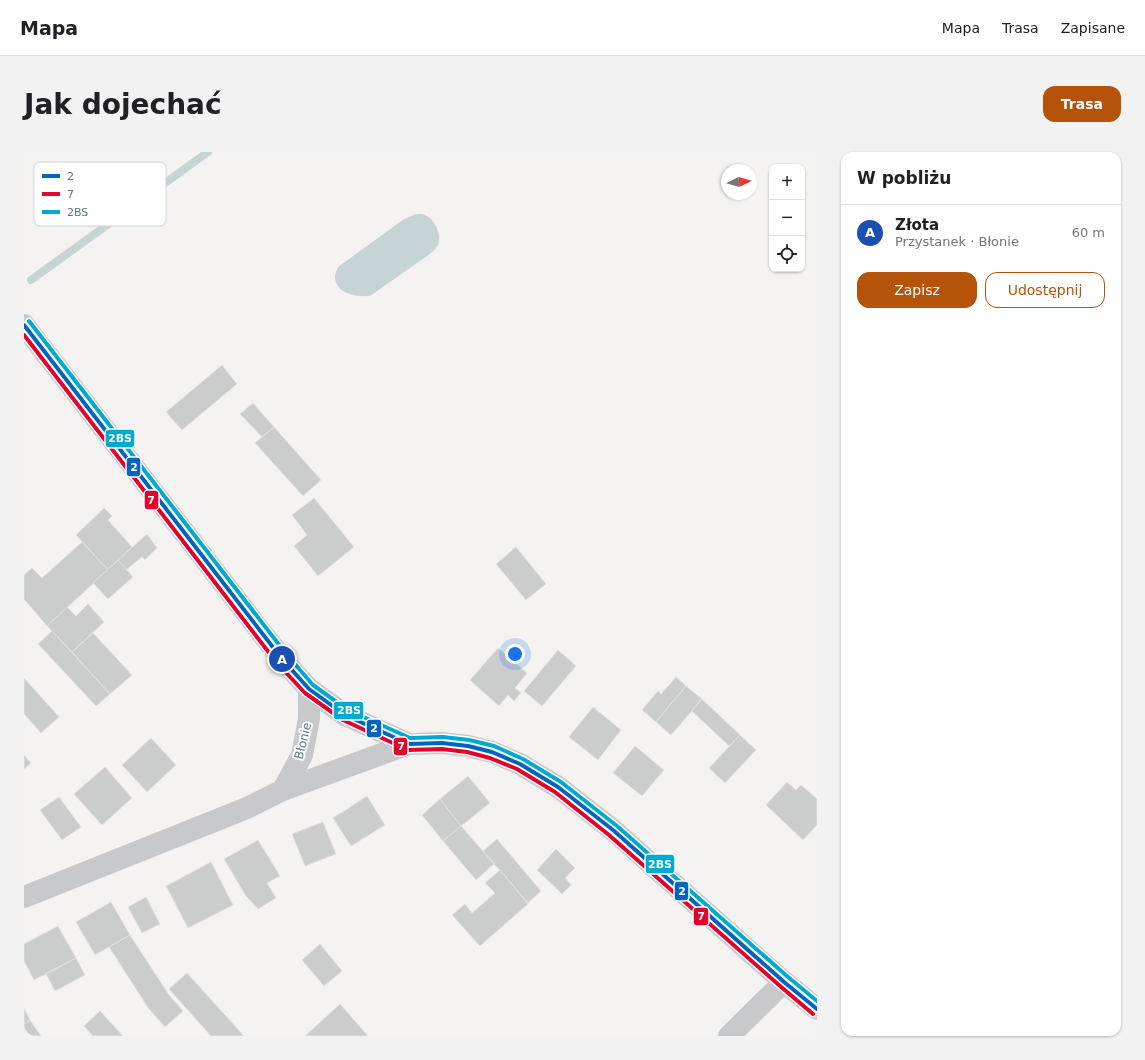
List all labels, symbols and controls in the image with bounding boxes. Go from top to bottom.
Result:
text: Mapa [20,17,78,39]
text: Mapa [942,20,980,36]
text: Trasa [1002,20,1039,36]
text: Zapisane [1061,20,1125,36]
button: Trasa [1043,86,1121,122]
text: Jak dojechać [24,88,222,121]
legend [34,162,166,226]
north arrow [721,164,757,200]
map controls [769,164,805,272]
button: + [769,164,805,200]
text: W pobliżu [857,168,951,188]
text: 2 [67,170,74,183]
text: 7 [67,188,74,201]
button: − [769,200,805,236]
text: 2BS [67,206,88,219]
text: Złota [895,216,939,234]
text: A [865,225,875,240]
text: 60 m [1072,225,1105,240]
text: Przystanek · Błonie [895,234,1019,249]
button: locate [769,236,805,272]
button: Zapisz [857,272,977,308]
button: Udostępnij [985,272,1105,308]
line badge: 2BS [105,429,135,448]
text: 2BS [108,432,132,445]
line badge: 2 [126,457,141,477]
text: 2 [130,461,138,474]
line badge: 7 [144,490,159,510]
text: 7 [147,494,155,507]
pin: A [269,644,295,674]
your location [505,644,525,664]
line badge: 2BS [333,701,364,720]
text: 2BS [337,704,361,717]
line badge: 2 [366,719,382,738]
street label: Błonie [292,721,314,761]
text: 2 [370,722,378,735]
line badge: 7 [393,737,408,756]
text: 7 [397,740,405,753]
line badge: 2BS [645,854,675,874]
text: 2BS [648,858,672,871]
line badge: 2 [674,881,689,901]
text: 2 [678,885,686,898]
line badge: 7 [693,907,709,926]
text: 7 [697,910,705,923]

